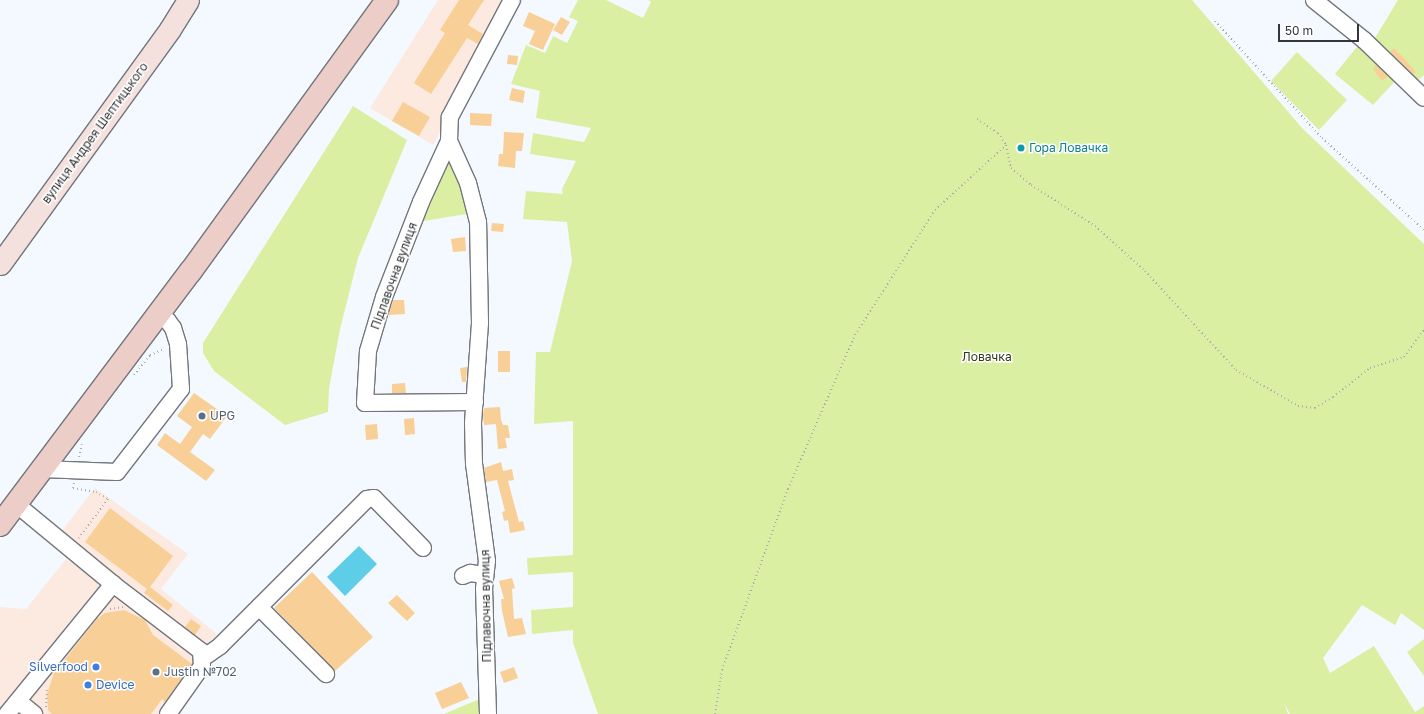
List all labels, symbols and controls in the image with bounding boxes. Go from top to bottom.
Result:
scale bar [1280,16,1361,42]
text: 50 m [1285,23,1313,38]
street label: вулиця Андрея Шептицького [39,60,151,206]
place label: Гора Ловачка [1029,141,1108,155]
marker: Гора Ловачка [1016,143,1026,153]
street label: Підлавочна вулиця [368,220,420,332]
park label: Ловачка [962,350,1012,364]
place label: UPG [210,409,235,423]
marker: UPG [197,411,207,421]
street label: Підлавочна вулиця [478,549,494,663]
place label: Silverfood [29,660,88,674]
marker: Silverfood [91,662,101,672]
place label: Justin №702 [164,665,237,679]
marker: Justin №702 [151,667,161,677]
place label: Device [96,678,135,692]
marker: Device [83,680,93,690]

